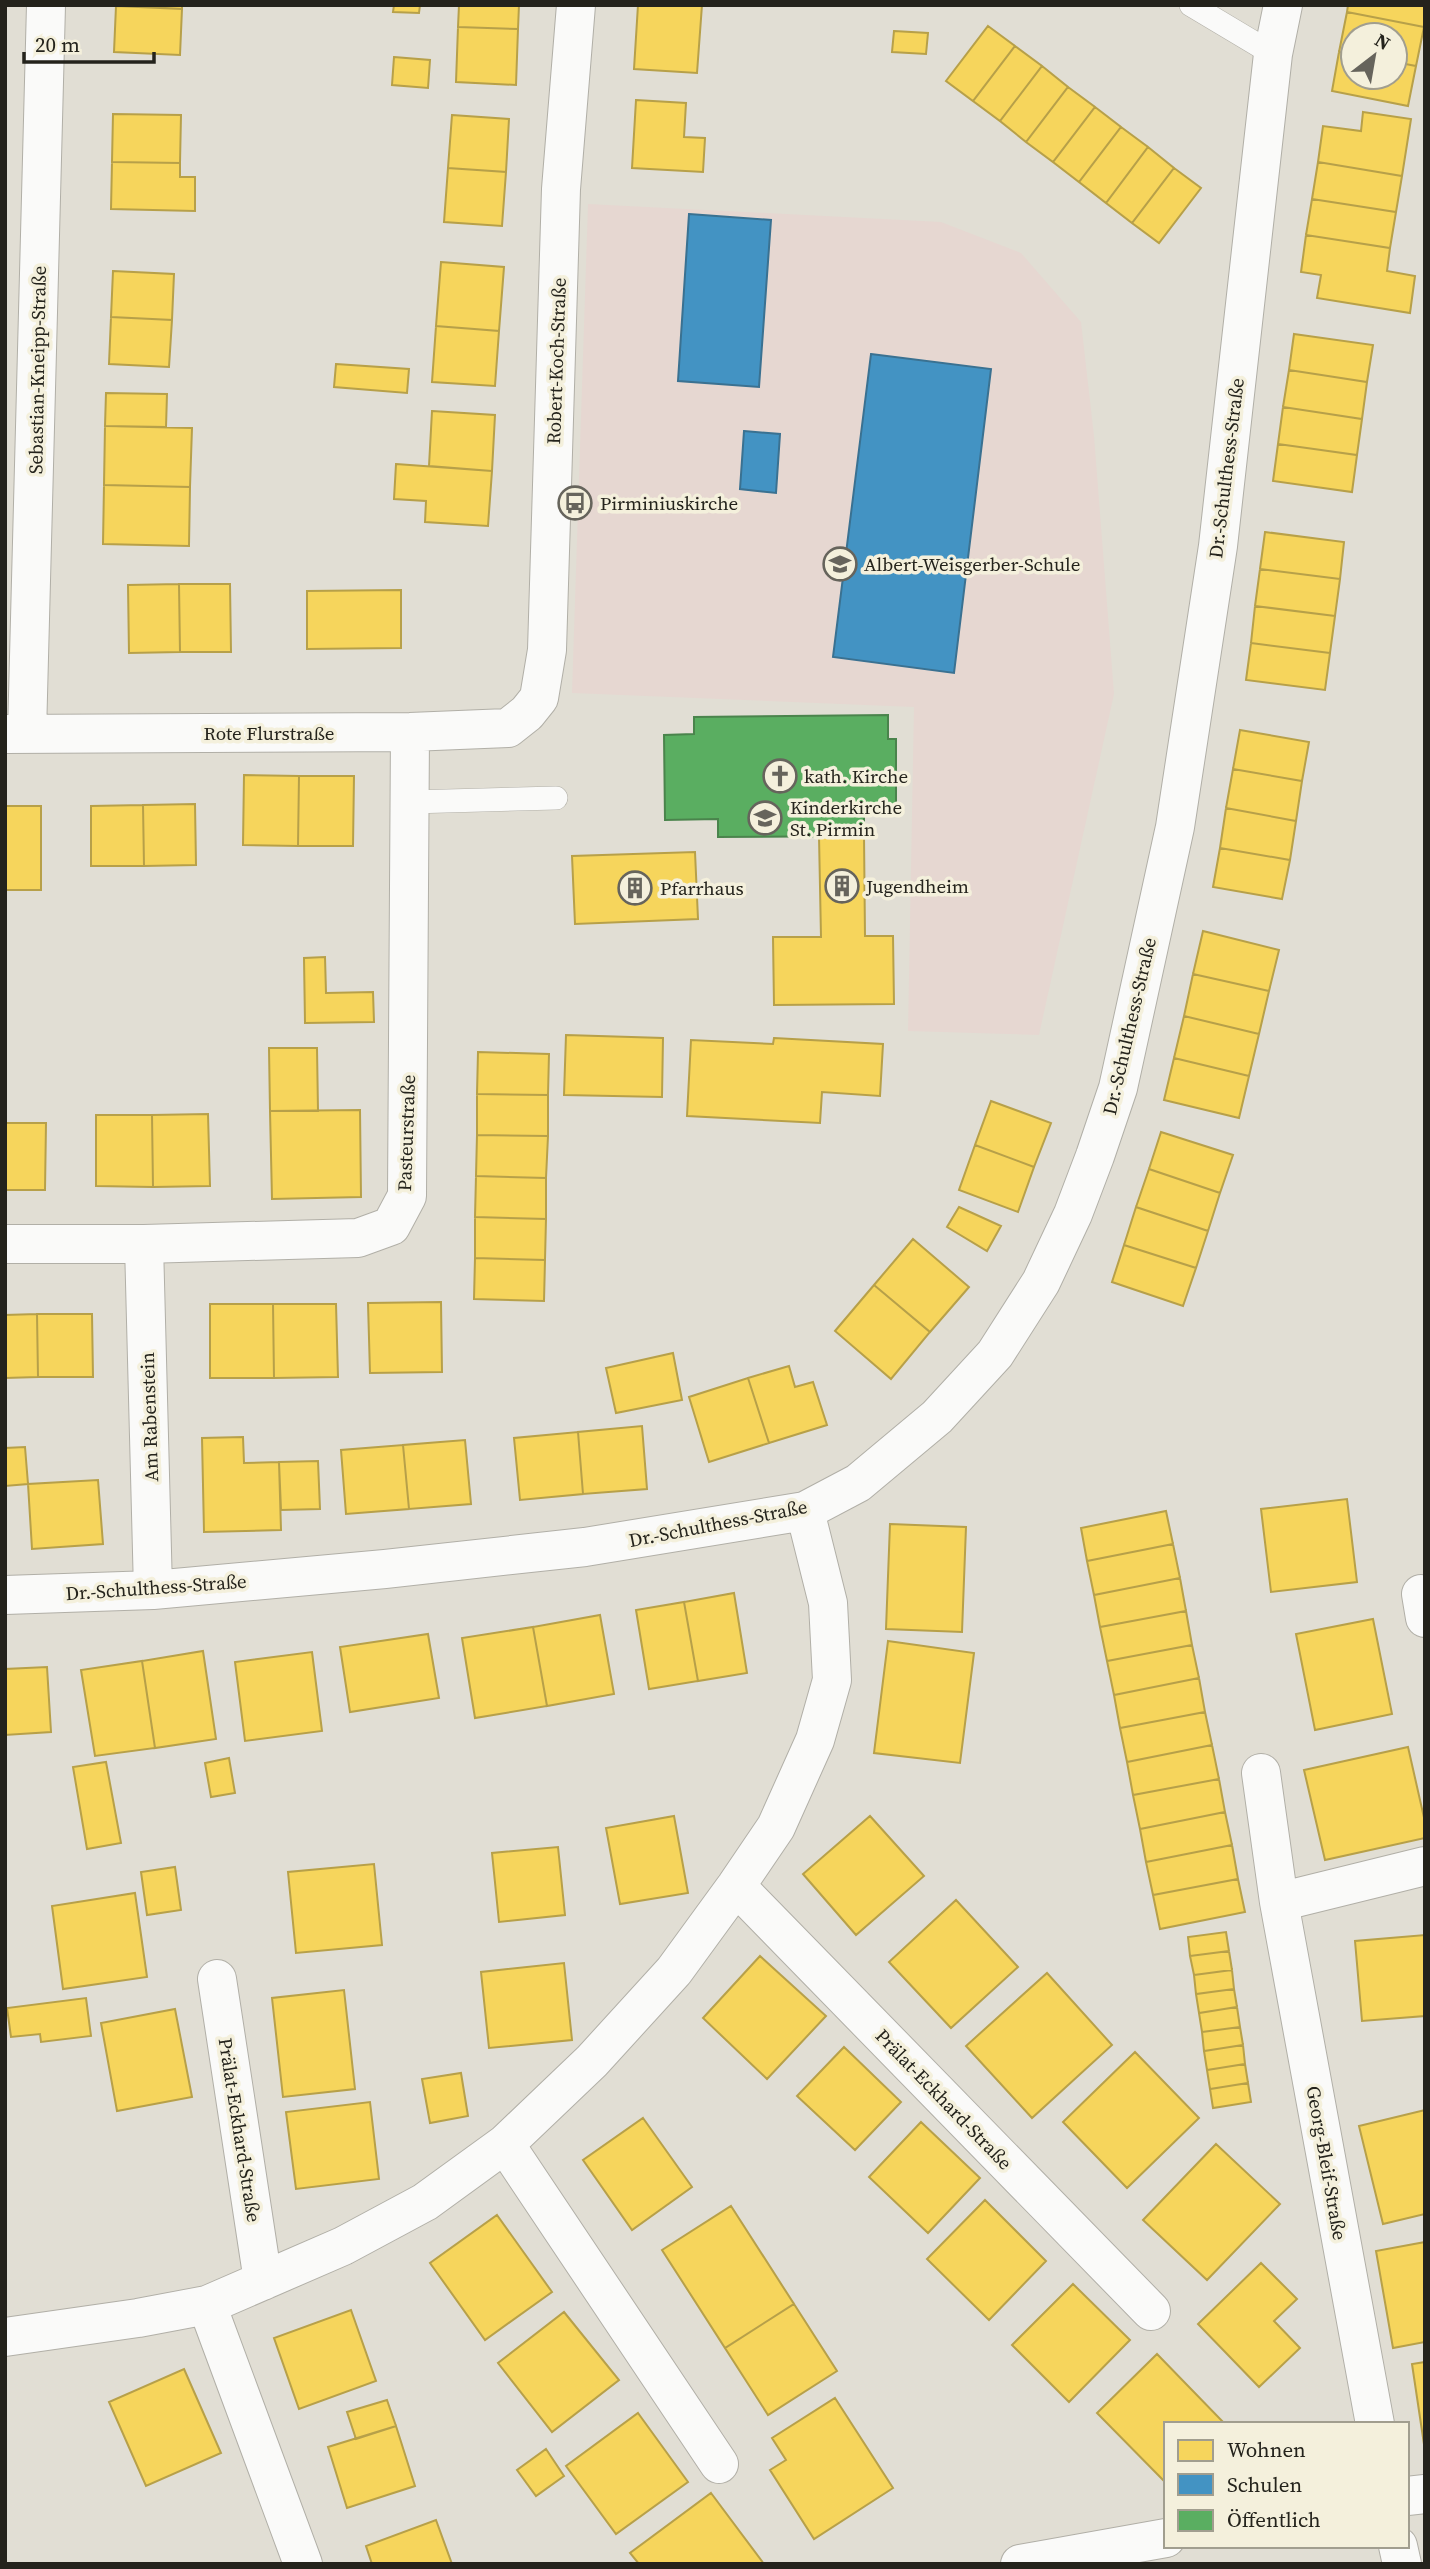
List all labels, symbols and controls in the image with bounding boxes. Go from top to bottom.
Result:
scale bar [24,21,154,65]
north arrow [1339,21,1409,91]
text: N [1370,27,1396,56]
text: 20 m [35,30,80,59]
street label: Sebastian-Kneipp-Straße [22,266,52,474]
street label: Robert-Koch-Straße [540,277,572,445]
street label: Dr.-Schulthess-Straße [1202,376,1250,560]
bus stop icon: Pirminiuskirche [556,484,594,522]
place label: Pirminiuskirche [600,490,738,516]
school or university icon: Albert-Weisgerber-Schule [821,545,859,583]
place label: Albert-Weisgerber-Schule [864,551,1080,577]
street label: Rote Flurstraße [204,720,334,746]
church icon: kath. Kirche [761,757,799,795]
place label: kath. Kirche [804,763,908,789]
place label: Kinderkirche St. Pirmin [790,794,902,842]
school or university icon: Kinderkirche St. Pirmin [746,799,784,837]
building icon: Jugendheim [823,867,861,905]
building icon: Pfarrhaus [616,869,654,907]
place label: Jugendheim [865,873,969,899]
place label: Pfarrhaus [660,875,744,901]
street label: Dr.-Schulthess-Straße [1096,935,1162,1117]
street label: Pasteurstraße [391,1074,421,1192]
street label: Am Rabenstein [134,1352,164,1482]
street label: Dr.-Schulthess-Straße [626,1493,810,1553]
street label: Dr.-Schulthess-Straße [65,1568,247,1606]
street label: Prälat-Eckhard-Straße [870,2023,1018,2175]
street label: Prälat-Eckhard-Straße [213,2036,267,2224]
street label: Georg-Bleif-Straße [1301,2084,1353,2242]
legend [1164,2422,1409,2548]
text: Wohnen [1227,2435,1306,2464]
text: Schulen [1227,2470,1302,2499]
text: Öffentlich [1227,2505,1321,2534]

